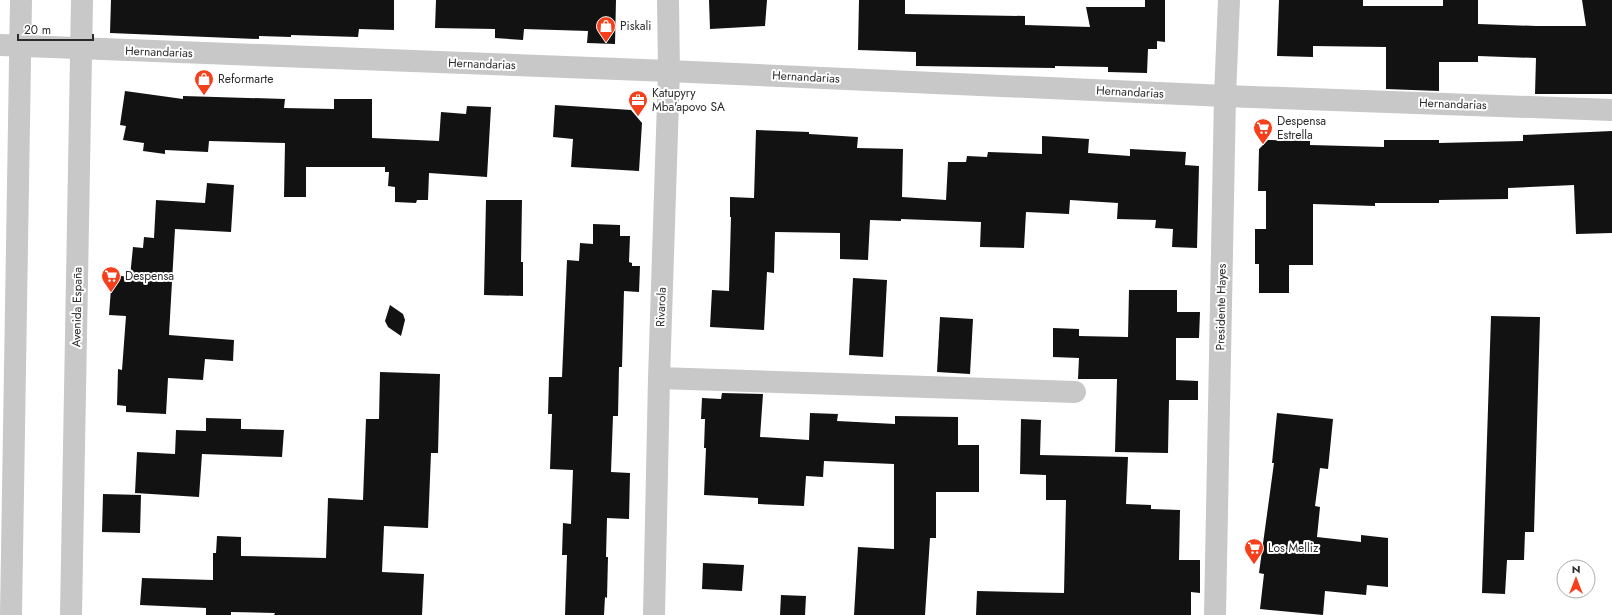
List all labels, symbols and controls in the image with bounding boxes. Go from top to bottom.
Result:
shop icon: Piskali [595,15,617,43]
scale bar [18,16,93,42]
place label: Piskali [620,17,651,35]
text: 20 m [24,21,51,39]
street label: Hernandarias [125,42,193,62]
street label: Hernandarias [448,54,516,74]
street label: Hernandarias [772,66,840,88]
shop icon: Reformarte [193,68,215,96]
place label: Reformarte [218,70,273,88]
street label: Hernandarias [1096,81,1164,103]
place label: Katupyry Mba'apovo SA [652,84,725,116]
office icon: Katupyry Mba'apovo SA [627,89,649,117]
street label: Hernandarias [1419,94,1487,114]
place label: Despensa Estrella [1277,112,1326,144]
supermarket icon: Despensa Estrella [1252,117,1274,145]
street label: Presidente Hayes [1211,263,1231,351]
supermarket icon: Despensa [100,265,122,293]
street label: Avenida España [67,266,87,347]
place label: Despensa [125,267,174,285]
street label: Rivarola [651,287,671,327]
supermarket icon: Los Melliz [1243,537,1265,565]
place label: Los Melliz [1268,539,1319,557]
north arrow [1556,559,1596,599]
text: N [1572,561,1580,577]

